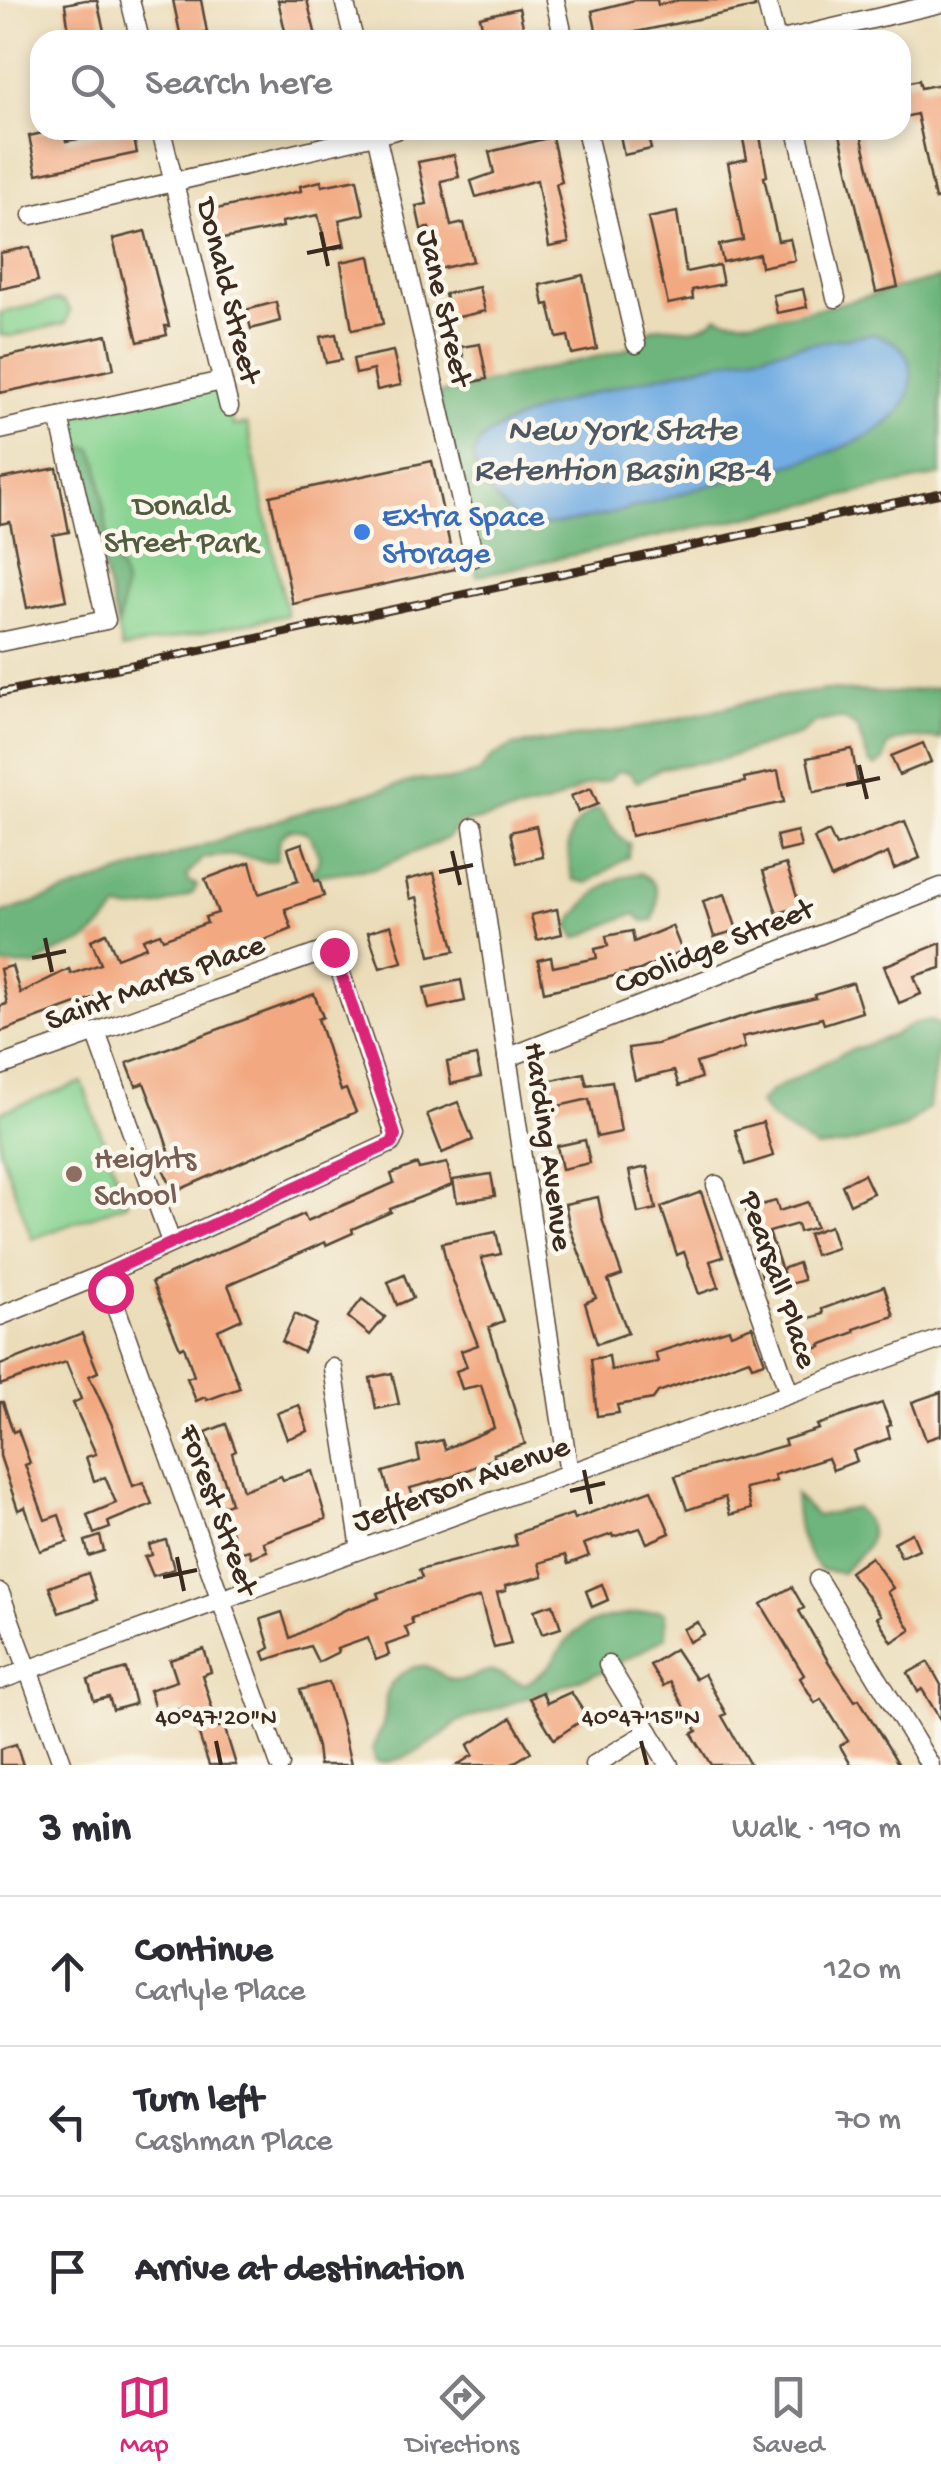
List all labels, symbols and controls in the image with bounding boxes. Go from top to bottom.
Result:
search box [30,30,911,140]
icon: search [65,58,120,113]
text: Search here [145,63,332,107]
street label: Donald Street [184,193,268,390]
street label: Jane Street [406,226,479,393]
water label: New York State Retention Basin RB-4 [474,412,772,493]
park label: Donald Street Park [104,489,261,564]
place label: Extra Space Storage [382,500,545,575]
marker: Extra Space Storage [351,521,373,543]
street label: Coolidge Street [610,890,822,1006]
street label: Saint Marks Place [41,927,271,1042]
route end [312,930,358,976]
street label: Harding Avenue [513,1040,580,1254]
place label: Heights School [94,1142,197,1217]
marker: Heights School [63,1163,85,1185]
street label: Pearsall Place [728,1186,824,1374]
route start [88,1268,134,1314]
street label: Forest Street [168,1419,266,1604]
street label: Jefferson Avenue [348,1429,576,1543]
text: 40°47'20"N [155,1705,277,1734]
text: 40°47'15"N [582,1705,700,1734]
text: 3 min [40,1806,131,1855]
text: Walk · 190 m [732,1811,901,1849]
text: Continue [135,1930,273,1974]
icon: ahead [40,1944,95,1999]
text: 120 m [824,1952,901,1990]
text: Carlyle Place [135,1974,305,2012]
text: Turn left [135,2080,263,2124]
icon: left [40,2094,95,2149]
text: 70 m [836,2102,901,2140]
text: Cashman Place [135,2124,332,2162]
icon: arrive [40,2244,95,2299]
text: Arrive at destination [135,2249,464,2293]
tab: Map [117,2370,172,2463]
tab: Directions [405,2370,519,2463]
tab: Saved [752,2370,824,2463]

